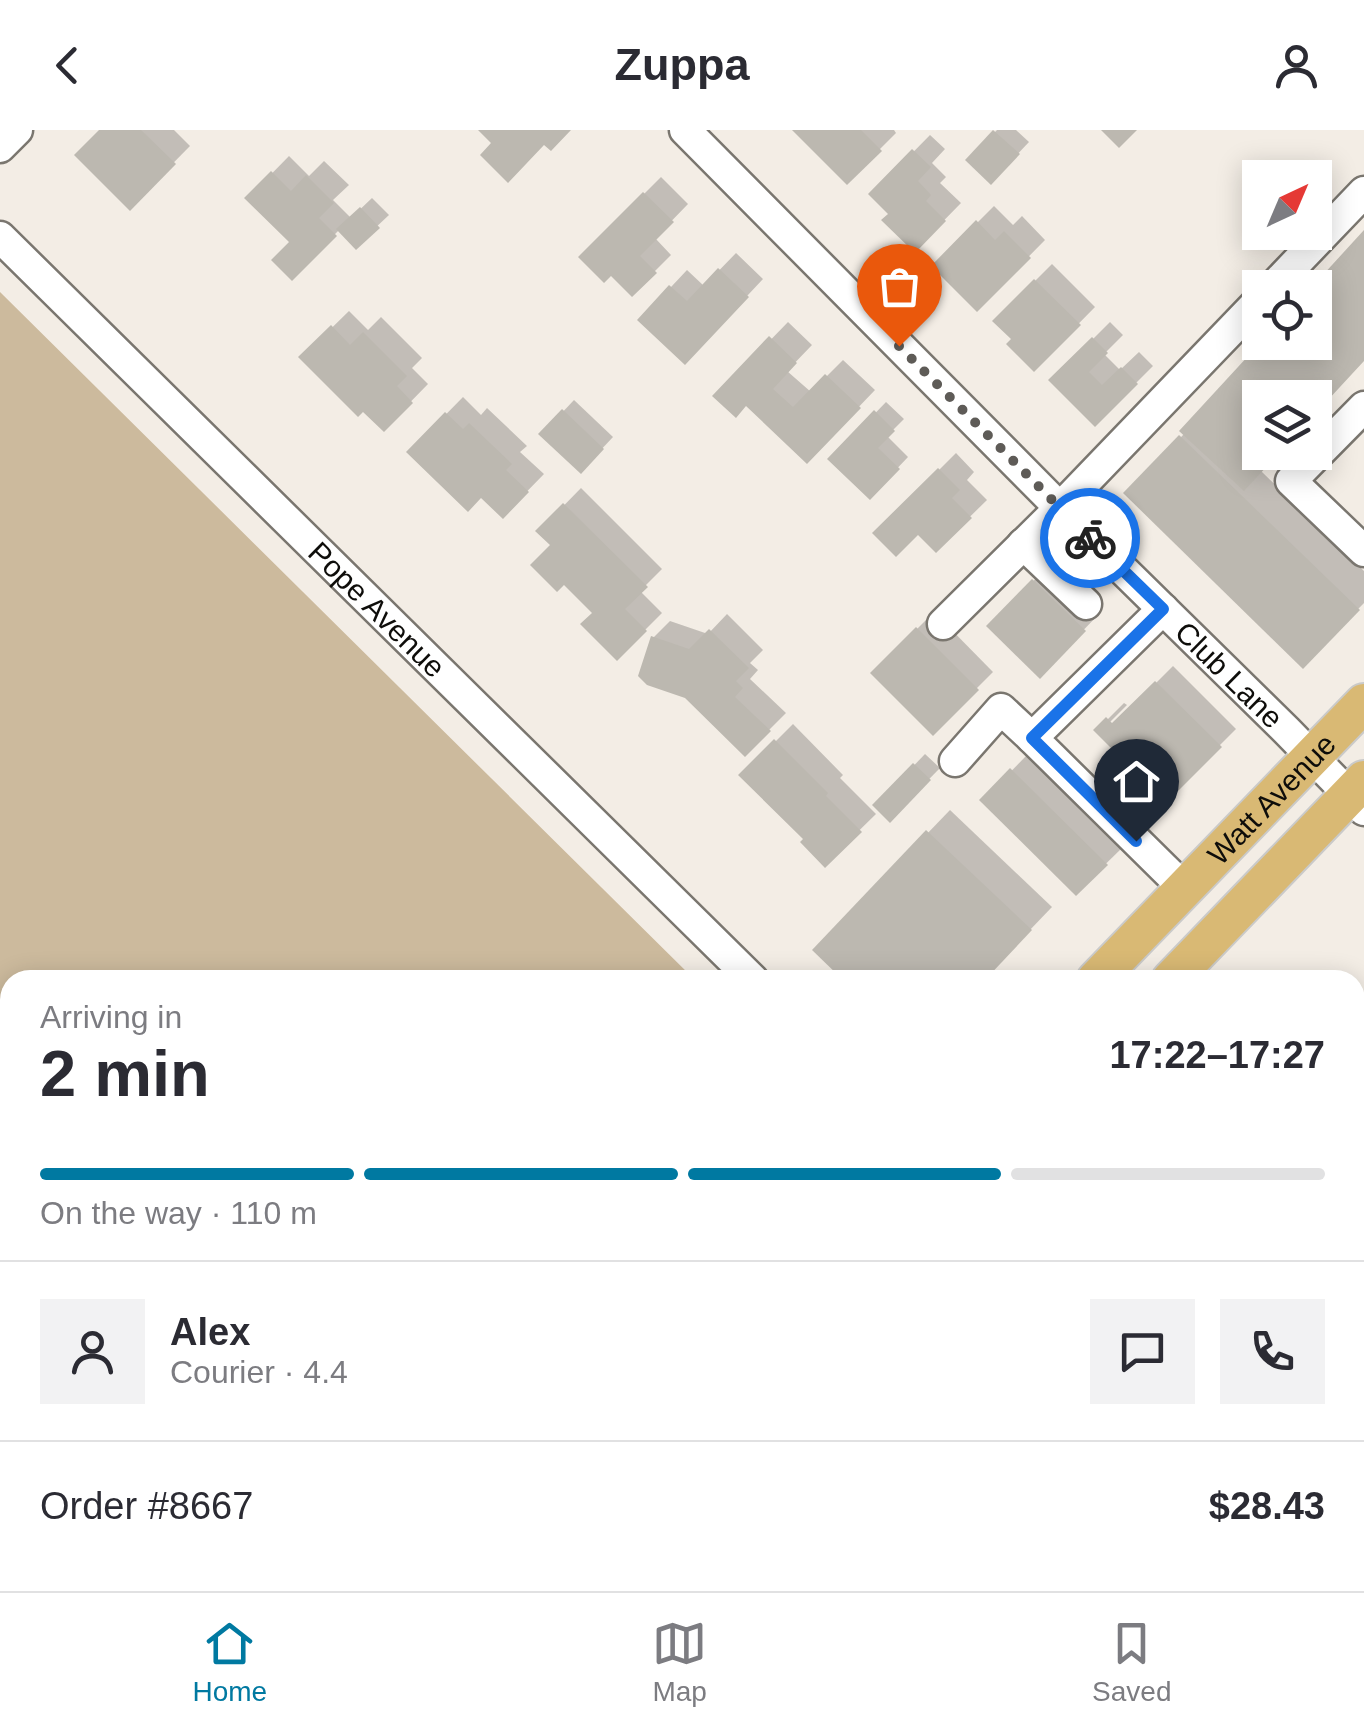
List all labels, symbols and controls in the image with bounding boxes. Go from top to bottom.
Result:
icon: back [40,38,95,93]
icon: person [1269,38,1324,93]
text: Zuppa [615,39,749,90]
north arrow [1242,160,1332,250]
map controls [1242,160,1332,470]
pin [857,244,942,347]
icon: bag [872,259,927,314]
button: locate [1242,270,1332,360]
button: layers [1242,380,1332,470]
courier [1040,488,1140,588]
icon: bike [1063,511,1118,566]
street label: Pope Avenue [302,535,452,684]
street label: Club Lane [1169,615,1290,734]
street label: Watt Avenue [1201,727,1342,871]
pin [1094,739,1179,842]
icon: home [1109,754,1164,809]
text: Arriving in [40,999,182,1035]
text: 17:22–17:27 [1109,1034,1325,1076]
text: 2 min [40,1037,210,1110]
text: On the way · 110 m [40,1195,317,1231]
button: person [40,1299,145,1404]
button: chat [1090,1299,1195,1404]
button: phone [1220,1299,1325,1404]
text: Alex [170,1311,250,1353]
text: Courier · 4.4 [170,1354,348,1390]
text: Order #8667 [40,1485,253,1527]
text: $28.43 [1209,1485,1325,1527]
tab: Home [192,1616,267,1708]
tab: Map [652,1616,707,1708]
tab: Saved [1092,1616,1171,1708]

